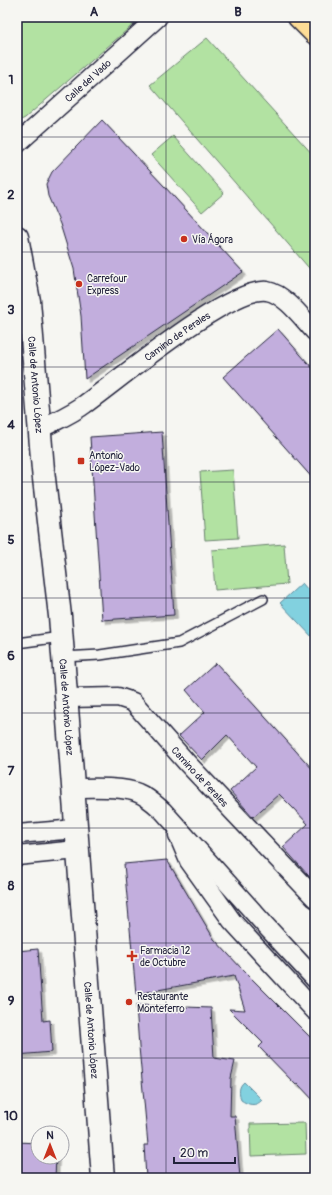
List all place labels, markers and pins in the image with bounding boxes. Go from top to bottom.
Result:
place label: Vía Ágora [192,233,233,246]
marker: Vía Ágora [179,234,189,244]
place label: Carrefour Express [87,273,128,297]
marker: Carrefour Express [74,279,84,289]
place label: Antonio López-Vado [89,450,141,474]
marker: Antonio López-Vado [76,456,86,466]
place label: Farmacia 12 de Octubre [140,945,191,969]
marker: Farmacia 12 de Octubre [127,951,137,961]
place label: Restaurante Monteferro [137,991,188,1015]
marker: Restaurante Monteferro [124,997,134,1007]

